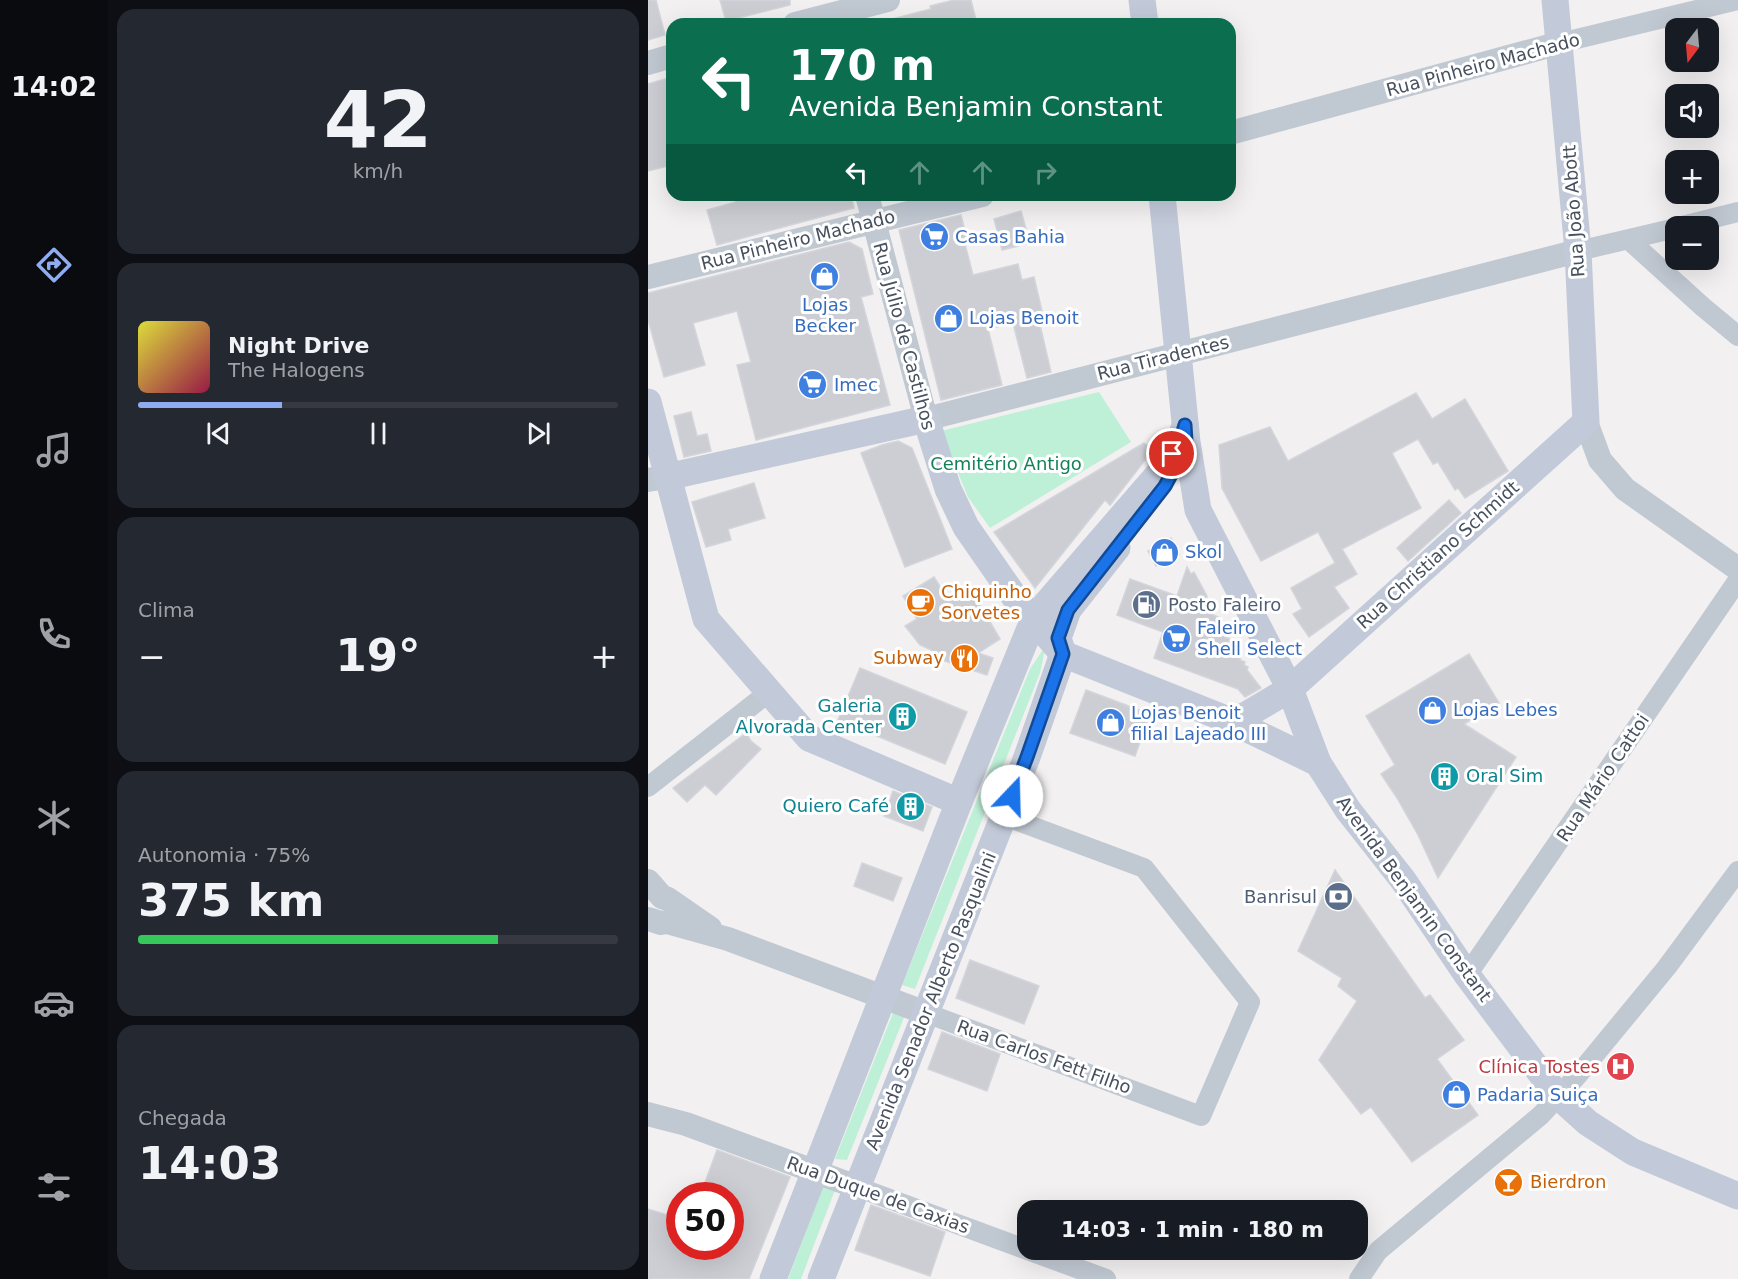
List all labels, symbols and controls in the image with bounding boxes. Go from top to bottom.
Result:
north arrow [1665,18,1719,72]
map controls [1665,18,1719,270]
street label: Rua Pinheiro Machado [1384,29,1582,100]
text: 170 m [789,41,935,90]
icon: left [690,42,768,120]
text: 14:02 [11,71,97,102]
text: 42 [324,75,432,165]
button: sound [1665,84,1719,138]
text: Avenida Benjamin Constant [789,91,1163,122]
street label: Rua João Abott [1558,144,1589,278]
button: + [1665,150,1719,204]
icon: left [840,156,873,189]
icon: ahead [903,156,936,189]
icon: ahead [966,156,999,189]
icon: right [1029,156,1062,189]
text: km/h [353,159,403,183]
street label: Rua Pinheiro Machado [699,205,897,274]
button: − [1665,216,1719,270]
supermarket icon: Casas Bahia [918,221,950,253]
place label: Casas Bahia [955,226,1065,247]
street label: Rua Júlio de Castilhos [869,240,940,432]
icon: directions [33,244,75,286]
shop icon: Lojas Becker [809,260,841,292]
place label: Lojas Becker [794,294,856,336]
shop icon: Lojas Benoit [932,302,964,334]
place label: Lojas Benoit [969,307,1079,328]
street label: Rua Tiradentes [1095,331,1231,384]
text: Night Drive [228,333,369,358]
text: The Halogens [228,358,365,382]
supermarket icon: Imec [797,369,829,401]
place label: Imec [834,374,878,395]
icon: previous [202,417,235,450]
icon: pause [362,417,395,450]
icon: next [522,417,555,450]
pin [1146,428,1197,479]
icon: music [33,429,75,471]
icon: arrive [1155,437,1188,470]
park label: Cemitério Antigo [930,453,1082,474]
street label: Rua Christiano Schmidt [1352,476,1523,633]
shop icon: Skol [1148,536,1180,568]
place label: Skol [1185,541,1222,562]
place label: Chiquinho Sorvetes [941,581,1032,623]
cafe icon: Chiquinho Sorvetes [904,586,936,618]
fuel station icon: Posto Faleiro [1131,589,1163,621]
place label: Posto Faleiro [1168,594,1281,615]
text: Clima [138,598,195,622]
icon: phone [33,613,75,655]
place label: Faleiro Shell Select [1197,617,1302,659]
supermarket icon: Faleiro Shell Select [1160,622,1192,654]
text: 19° [335,629,421,682]
text: − [138,637,166,676]
text: + [590,637,618,676]
restaurant icon: Subway [949,642,981,674]
place label: Subway [873,647,944,668]
shop icon: Lojas Lebes [1416,694,1448,726]
place label: Galeria Alvorada Center [736,695,883,737]
place label: Lojas Lebes [1453,699,1558,720]
building icon: Galeria Alvorada Center [887,700,919,732]
place label: Lojas Benoit filial Lajeado III [1131,702,1266,744]
shop icon: Lojas Benoit filial Lajeado III [1094,707,1126,739]
street label: Rua Mário Cattoi [1552,710,1653,845]
building icon: Oral Sim [1429,760,1461,792]
position arrow [980,764,1044,828]
place label: Oral Sim [1466,765,1543,786]
building icon: Quiero Café [894,790,926,822]
street label: Avenida Benjamin Constant [1333,792,1496,1006]
place label: Quiero Café [783,795,889,816]
icon: climate [33,797,75,839]
text: Autonomia · 75% [138,843,310,867]
street label: Avenida Senador Alberto Pasqualini [861,849,1000,1153]
text: 375 km [138,874,324,927]
bank icon: Banrisul [1322,881,1354,913]
place label: Banrisul [1244,886,1317,907]
icon: car [33,982,75,1024]
street label: Rua Carlos Fett Filho [954,1015,1134,1098]
hospital icon: Clínica Tostes [1605,1051,1637,1083]
place label: Clínica Tostes [1479,1056,1600,1077]
shop icon: Padaria Suiça [1440,1079,1472,1111]
place label: Padaria Suiça [1477,1084,1598,1105]
text: Chegada [138,1106,227,1130]
text: 14:03 [138,1137,281,1190]
street label: Rua Duque de Caxias [784,1152,972,1237]
icon: filters [33,1166,75,1208]
bar icon: Bierdron [1493,1166,1525,1198]
place label: Bierdron [1530,1171,1606,1192]
speed limit sign: 50 [666,1182,744,1260]
text: 14:03 · 1 min · 180 m [1061,1217,1324,1242]

